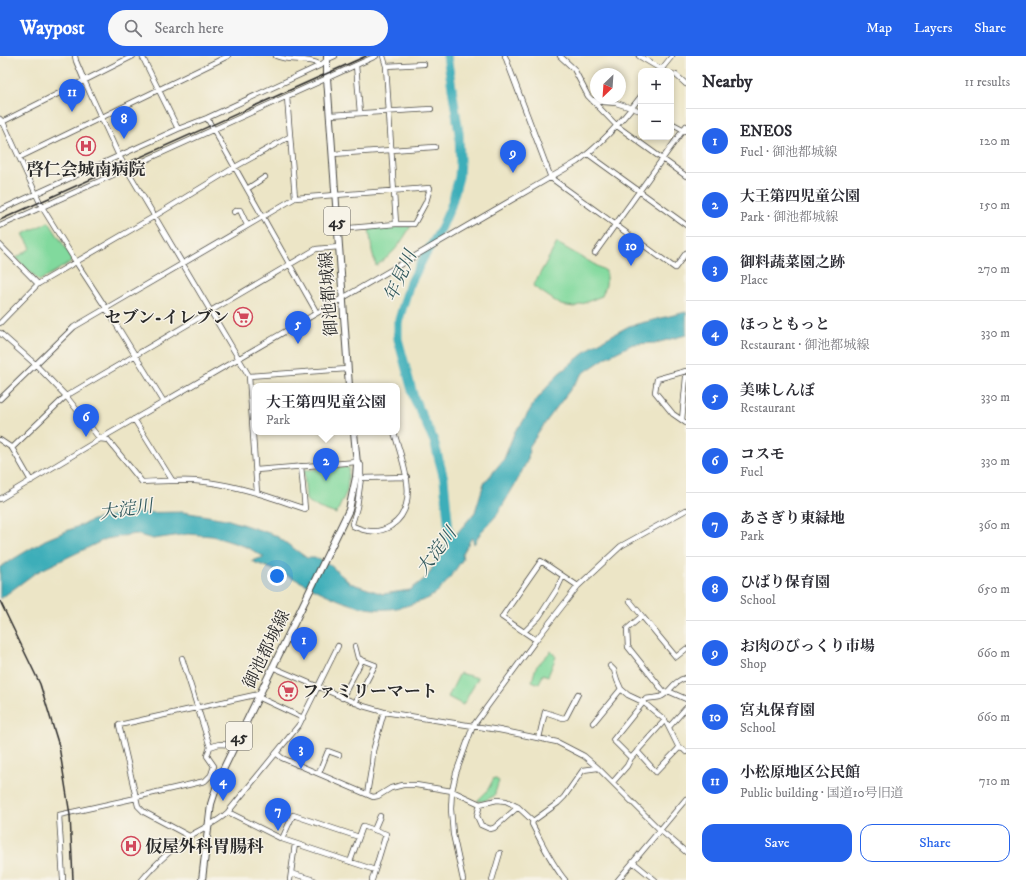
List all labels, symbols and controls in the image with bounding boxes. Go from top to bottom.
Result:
search box [108,10,388,46]
text: Waypost [20,17,84,40]
icon: search [122,17,144,39]
text: Search here [154,19,224,38]
text: Map [866,19,892,37]
text: Layers [914,19,952,37]
text: Share [974,19,1006,37]
north arrow [590,68,626,104]
map controls [638,68,674,140]
button: + [638,68,674,104]
text: Nearby [702,71,752,93]
text: 11 results [964,74,1010,90]
pin: 11 [59,79,85,112]
button: − [638,104,674,140]
pin: 8 [111,106,137,139]
text: ENEOS [740,122,792,141]
text: 1 [713,133,717,149]
text: 120 m [979,133,1010,149]
hospital icon: 啓仁会城南病院 [75,135,97,157]
pin: 9 [500,140,526,173]
text: Fuel · 御池都城線 [740,144,837,160]
place label: 啓仁会城南病院 [27,159,146,181]
text: 大王第四児童公園 [740,187,860,206]
text: 2 [712,197,718,213]
text: 150 m [979,197,1010,213]
road number: 45 [324,207,350,235]
text: Park · 御池都城線 [740,209,838,225]
pin: 10 [618,233,644,266]
water label: 年見川 [380,245,423,306]
street label: 御池都城線 [315,251,343,337]
text: 御料蔬菜園之跡 [740,253,845,272]
text: 3 [713,261,717,277]
text: 270 m [978,261,1010,277]
text: Place [740,272,768,288]
supermarket icon: セブン-イレブン [232,306,254,328]
place label: セブン-イレブン [104,307,229,329]
pin: 5 [285,311,311,344]
text: ほっともっと [740,315,830,334]
text: 4 [711,325,719,341]
text: 330 m [981,325,1010,341]
text: Restaurant · 御池都城線 [740,337,869,353]
text: 美味しんぼ [740,381,815,400]
popup [252,383,400,435]
text: 5 [712,389,718,405]
text: 330 m [981,389,1010,405]
text: 大王第四児童公園 [266,393,386,412]
text: Restaurant [740,400,796,416]
pin: 6 [73,404,99,437]
text: Park [266,412,290,428]
text: コスモ [740,445,785,464]
pin: 2 [313,448,339,481]
text: 6 [712,453,718,469]
text: 330 m [981,453,1010,469]
text: Fuel [740,464,763,480]
water label: 大淀川 [98,495,156,525]
text: あさぎり東緑地 [740,509,845,528]
text: 7 [712,517,718,533]
text: 360 m [979,517,1010,533]
water label: 大淀川 [412,522,463,580]
text: Park [740,528,764,544]
your location [267,566,287,586]
text: ひばり保育園 [740,573,830,592]
text: 8 [712,581,718,597]
text: 650 m [977,581,1010,597]
text: School [740,592,776,608]
street label: 御池都城線 [238,606,295,692]
pin: 1 [291,627,317,660]
text: お肉のびっくり市場 [740,637,875,656]
text: 9 [712,645,718,661]
text: 660 m [977,645,1010,661]
text: Shop [740,656,766,672]
supermarket icon: ファミリーマート [277,680,299,702]
place label: ファミリーマート [302,681,438,703]
text: 宮丸保育園 [740,701,815,720]
text: 10 [709,709,721,725]
text: 660 m [977,709,1010,725]
text: School [740,720,776,736]
road number: 45 [226,722,252,750]
pin: 3 [288,736,314,769]
text: 小松原地区公民館 [740,763,860,782]
pin: 4 [210,768,236,801]
text: 11 [710,773,720,789]
text: 710 m [979,773,1010,789]
text: Public building · 国道10号旧道 [740,785,904,801]
pin: 7 [265,798,291,831]
button: Save [702,824,852,862]
button: Share [860,824,1010,862]
hospital icon: 仮屋外科胃腸科 [120,835,142,857]
place label: 仮屋外科胃腸科 [145,836,264,858]

